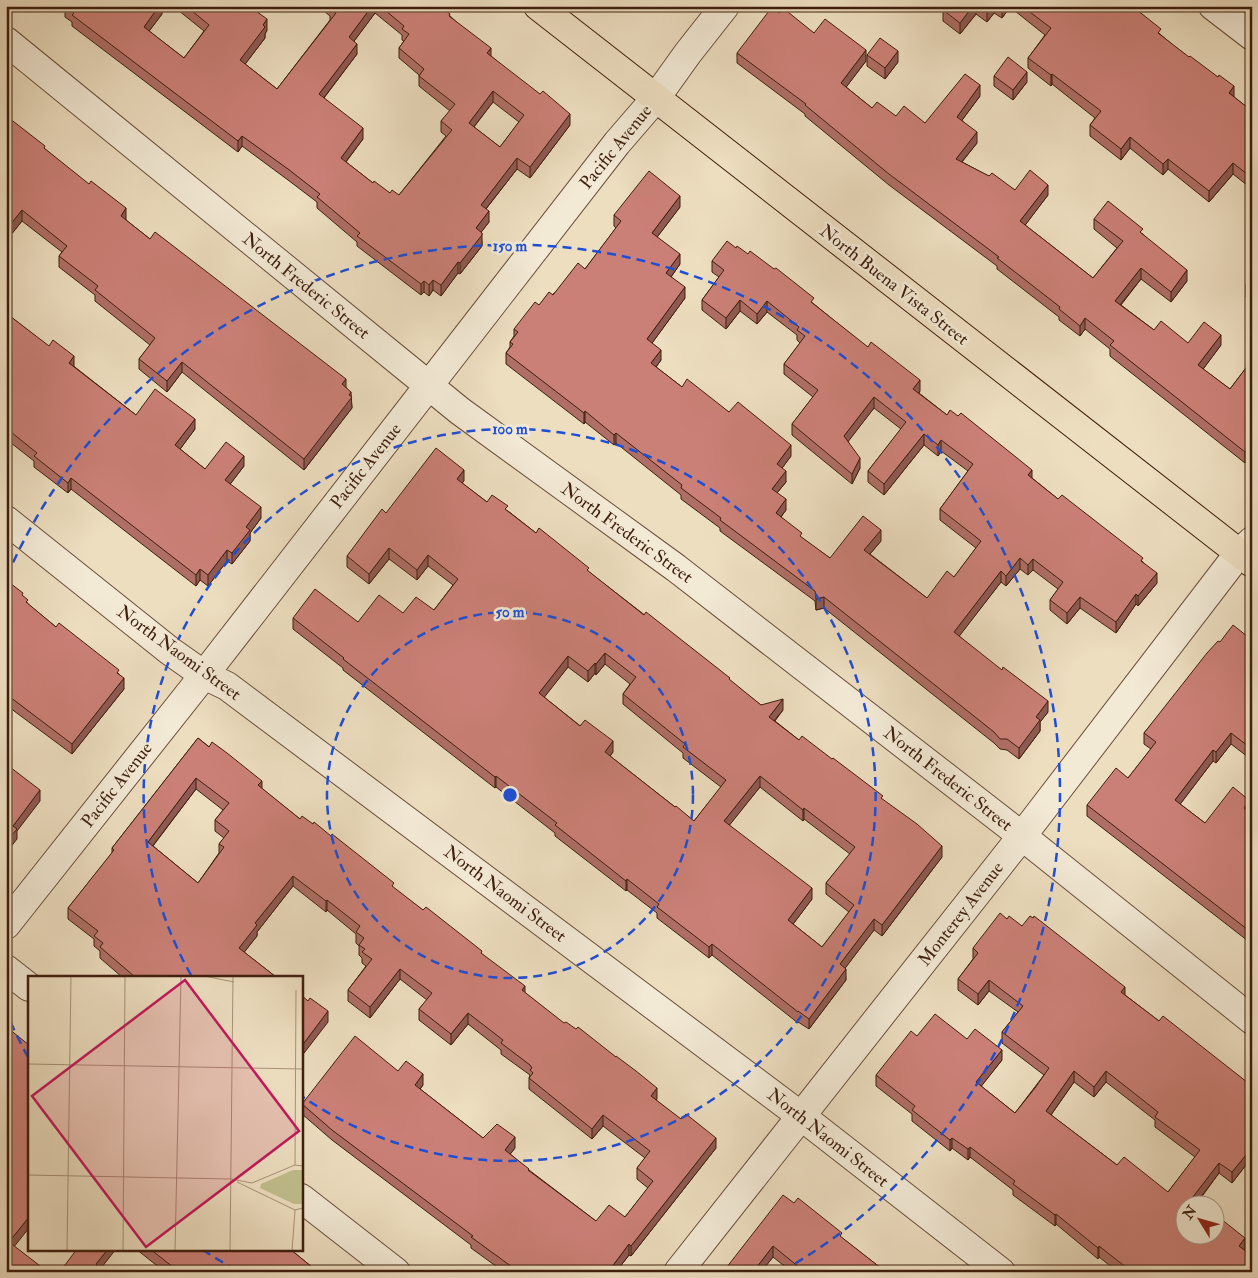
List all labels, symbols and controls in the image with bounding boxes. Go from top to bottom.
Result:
street label: Pacific Avenue [575,100,658,194]
street label: North Buena Vista Street [815,220,973,351]
street label: North Frederic Street [238,228,375,345]
text: 150 m [493,237,527,256]
street label: Pacific Avenue [325,418,407,514]
text: 100 m [492,420,528,439]
street label: North Frederic Street [557,477,698,589]
street label: North Naomi Street [112,600,246,706]
text: 50 m [496,603,525,622]
street label: North Frederic Street [879,721,1017,837]
street label: Pacific Avenue [76,737,158,833]
centre of rings [501,786,519,804]
street label: North Naomi Street [439,840,571,948]
street label: Monterey Avenue [913,857,1009,971]
inset map [28,976,302,1250]
street label: North Naomi Street [763,1083,893,1193]
north arrow [1176,1196,1226,1246]
text: N [1179,1202,1201,1223]

